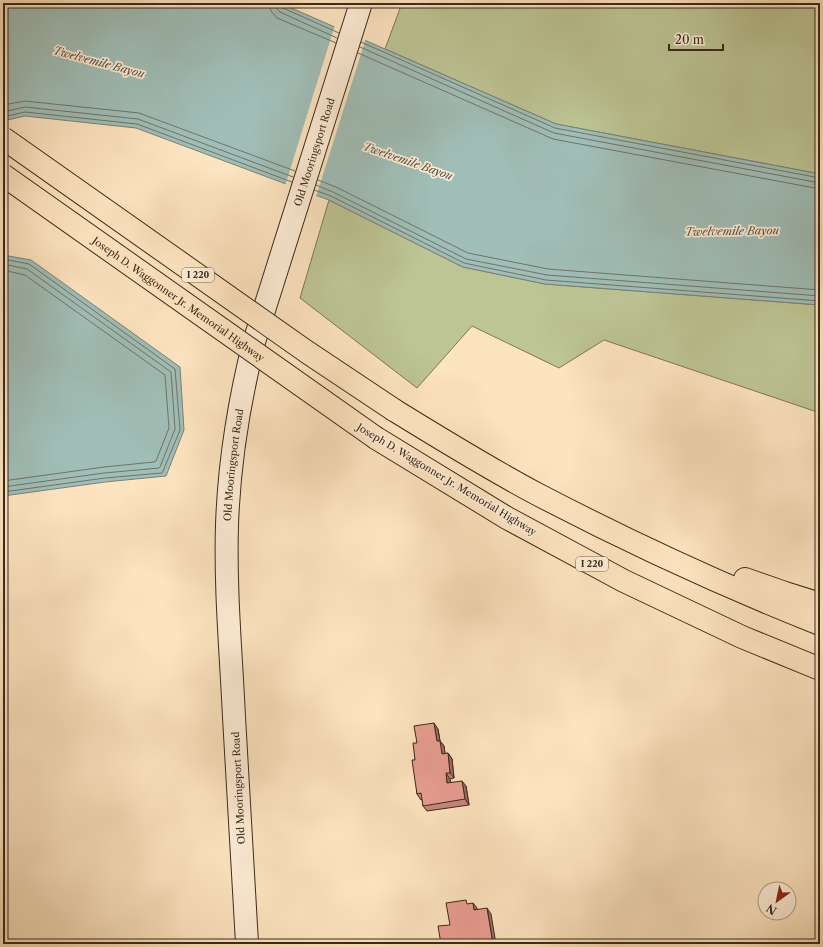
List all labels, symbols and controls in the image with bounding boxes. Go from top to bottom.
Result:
scale bar [669,26,723,52]
text: 20 m [675,32,704,47]
water label: Twelvemile Bayou [52,43,147,81]
street label: Old Mooringsport Road [291,96,338,208]
water label: Twelvemile Bayou [362,139,455,183]
water label: Twelvemile Bayou [685,223,779,239]
street label: Joseph D. Waggonner Jr. Memorial Highway [88,233,267,365]
road number: I 220 [182,268,214,282]
street label: Old Mooringsport Road [221,408,247,521]
street label: Joseph D. Waggonner Jr. Memorial Highway [353,419,539,539]
road number: I 220 [576,557,608,571]
street label: Old Mooringsport Road [229,731,248,845]
north arrow [757,881,797,921]
text: N [763,901,779,918]

